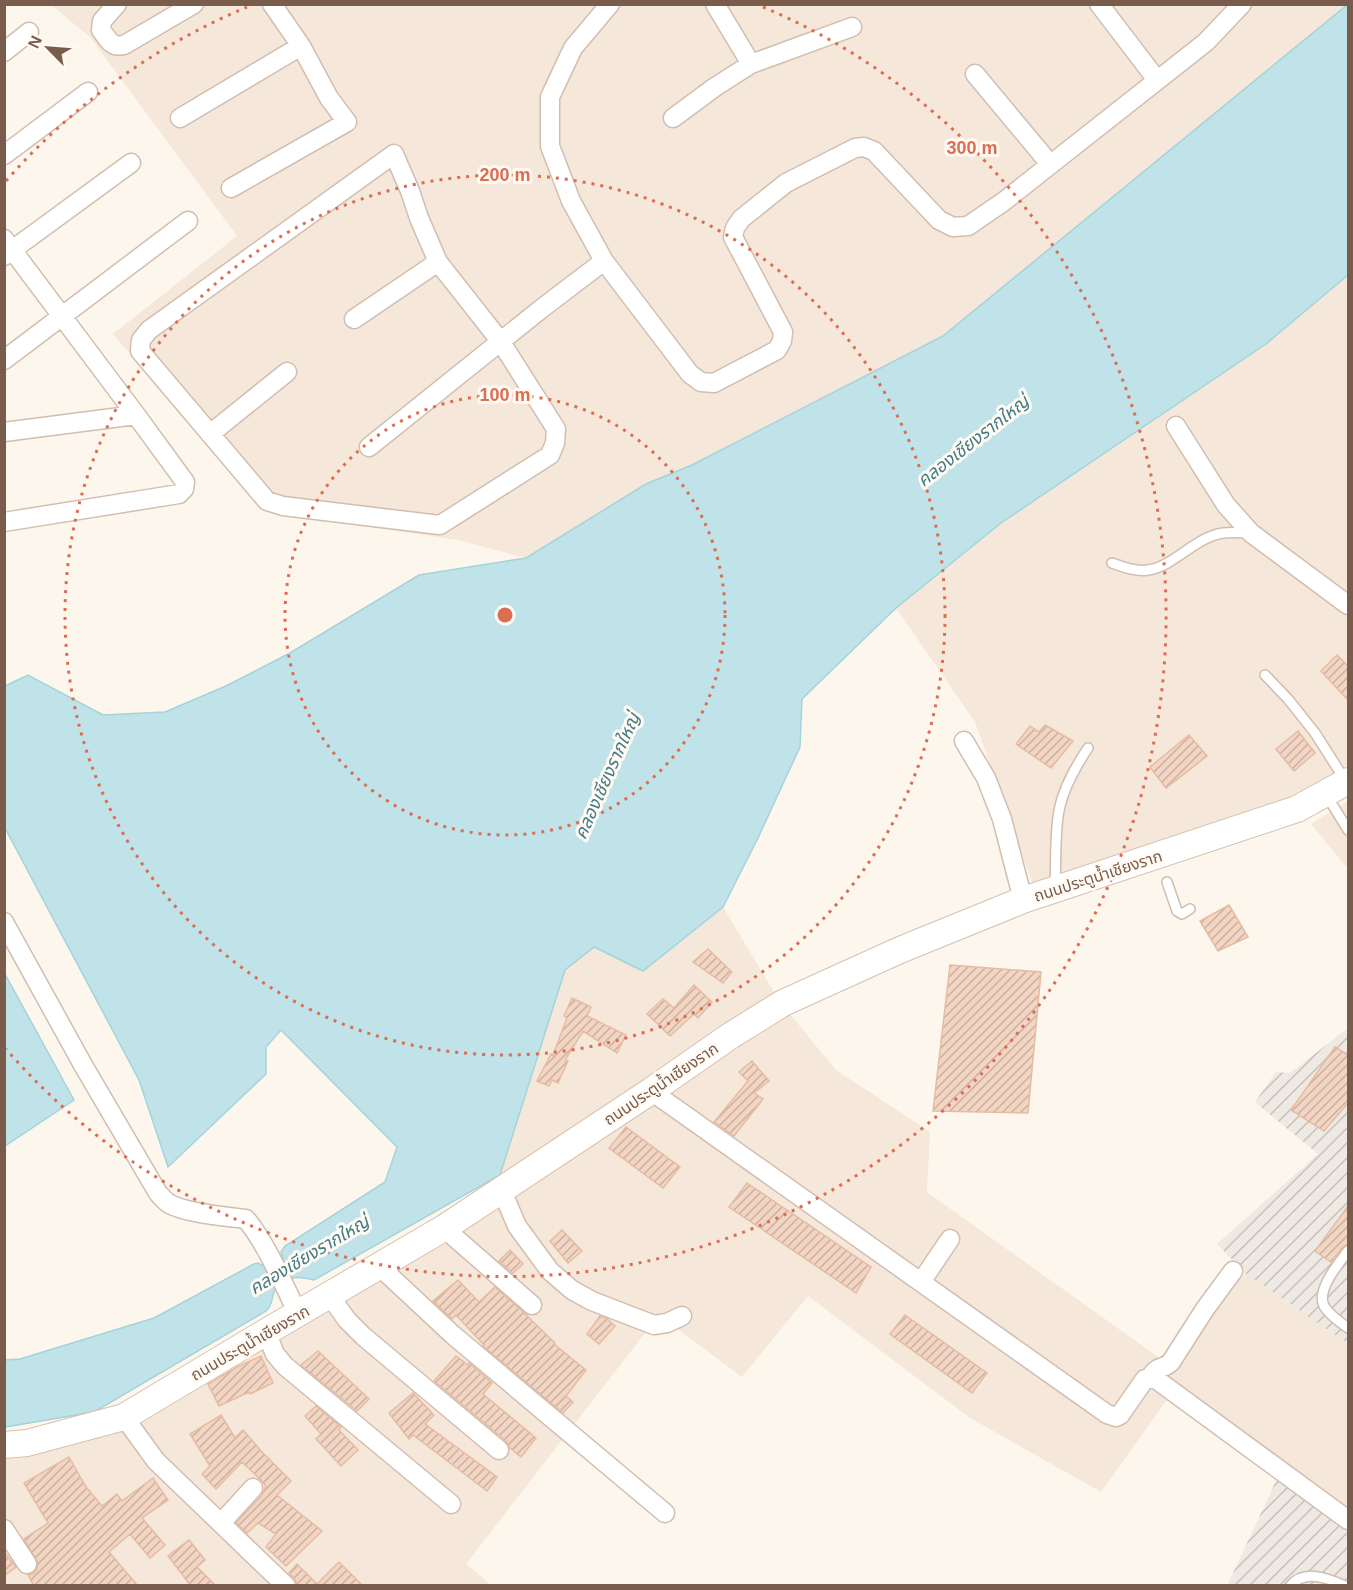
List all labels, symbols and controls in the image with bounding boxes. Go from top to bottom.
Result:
north arrow [18,18,78,78]
text: N [25,33,45,51]
text: 300 m [946,138,998,158]
text: 200 m [479,165,531,185]
text: 100 m [479,385,531,405]
water label: คลองเชียงรากใหญ่ [913,390,1035,491]
centre of rings [495,605,515,625]
water label: คลองเชียงรากใหญ่ [570,707,645,842]
street label: ถนนประตูน้ำเชียงราก [1031,844,1165,906]
street label: ถนนประตูน้ำเชียงราก [599,1037,722,1129]
water label: คลองเชียงรากใหญ่ [246,1210,375,1299]
street label: ถนนประตูน้ำเชียงราก [186,1300,313,1385]

